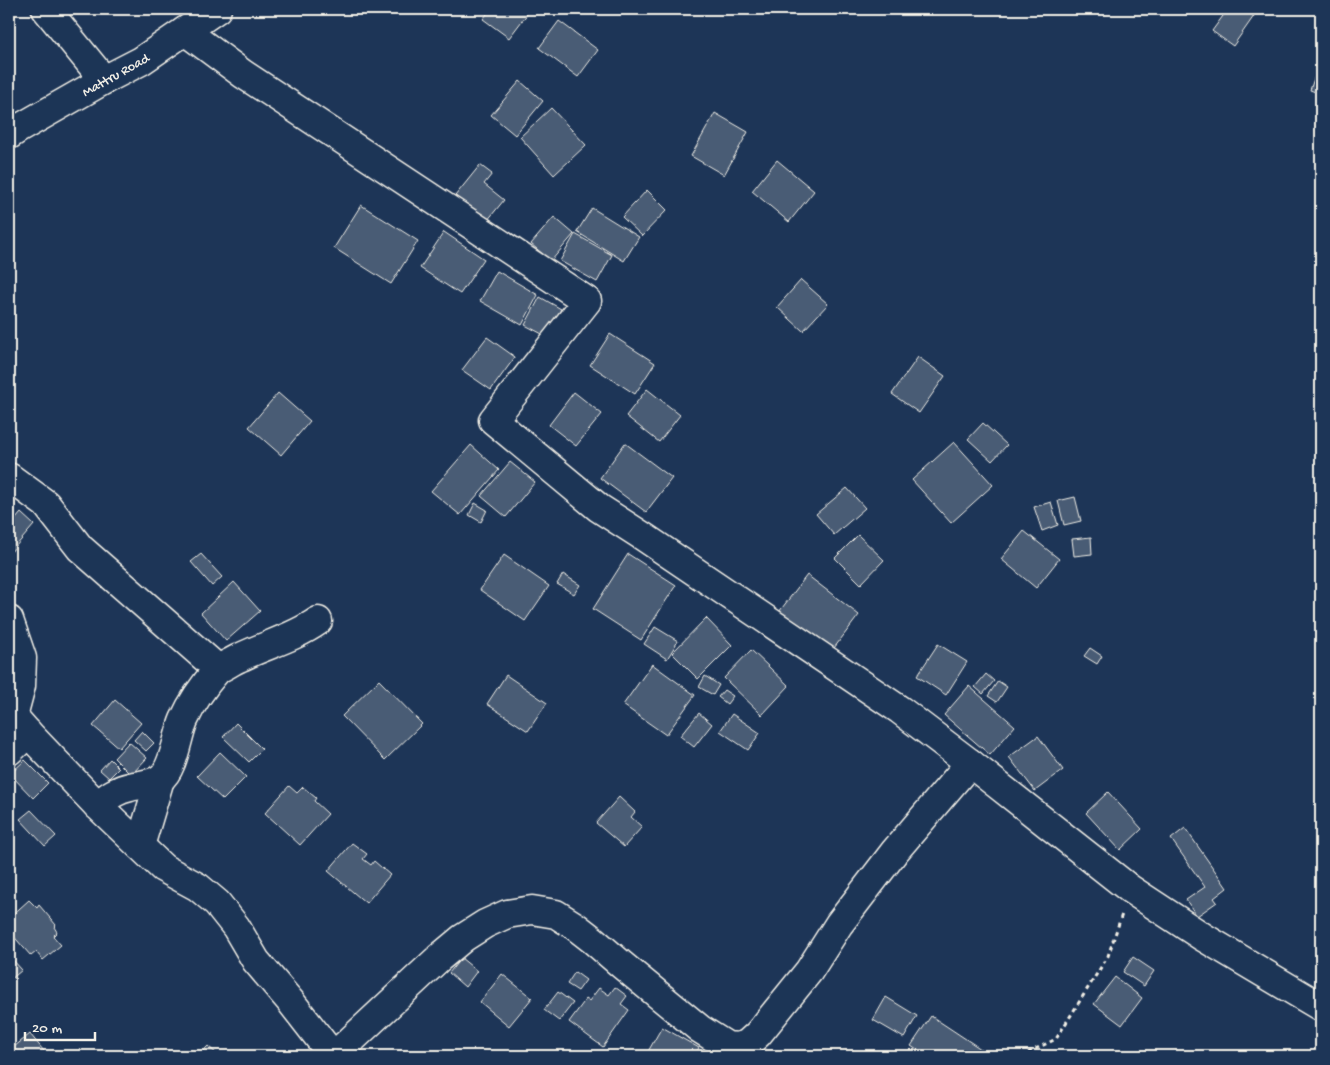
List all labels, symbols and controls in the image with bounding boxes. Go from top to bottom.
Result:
street label: Mattru Road [80,50,154,102]
scale bar [25,1010,95,1042]
text: 20 m [32,1020,62,1038]

